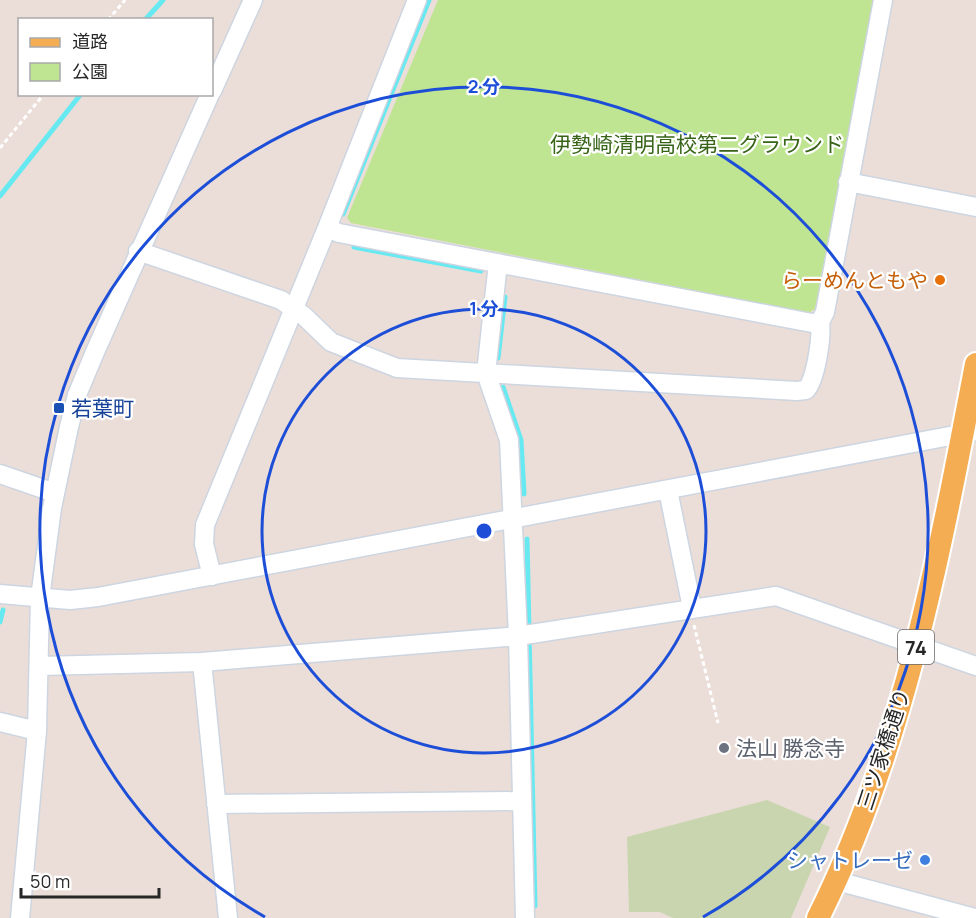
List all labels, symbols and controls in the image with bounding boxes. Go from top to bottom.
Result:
legend [18,18,213,96]
text: 道路 [72,29,108,53]
text: 公園 [72,59,108,83]
text: 2 分 [468,74,500,98]
park label: 伊勢崎清明高校第二グラウンド [550,130,844,158]
place label: らーめんともや [781,266,928,294]
marker: らーめんともや [933,273,947,287]
text: 1 分 [469,296,499,320]
place label: 若葉町 [71,394,134,422]
marker: 若葉町 [52,401,66,415]
centre of rings [474,521,494,541]
road number: 74 [898,630,934,664]
street label: 三ツ家橋通り [850,685,916,813]
place label: 法山 勝念寺 [736,734,845,762]
marker: 法山 勝念寺 [717,741,731,755]
place label: シャトレーゼ [787,846,913,874]
marker: シャトレーゼ [918,853,932,867]
scale bar [21,861,159,899]
text: 50 m [30,869,70,893]

